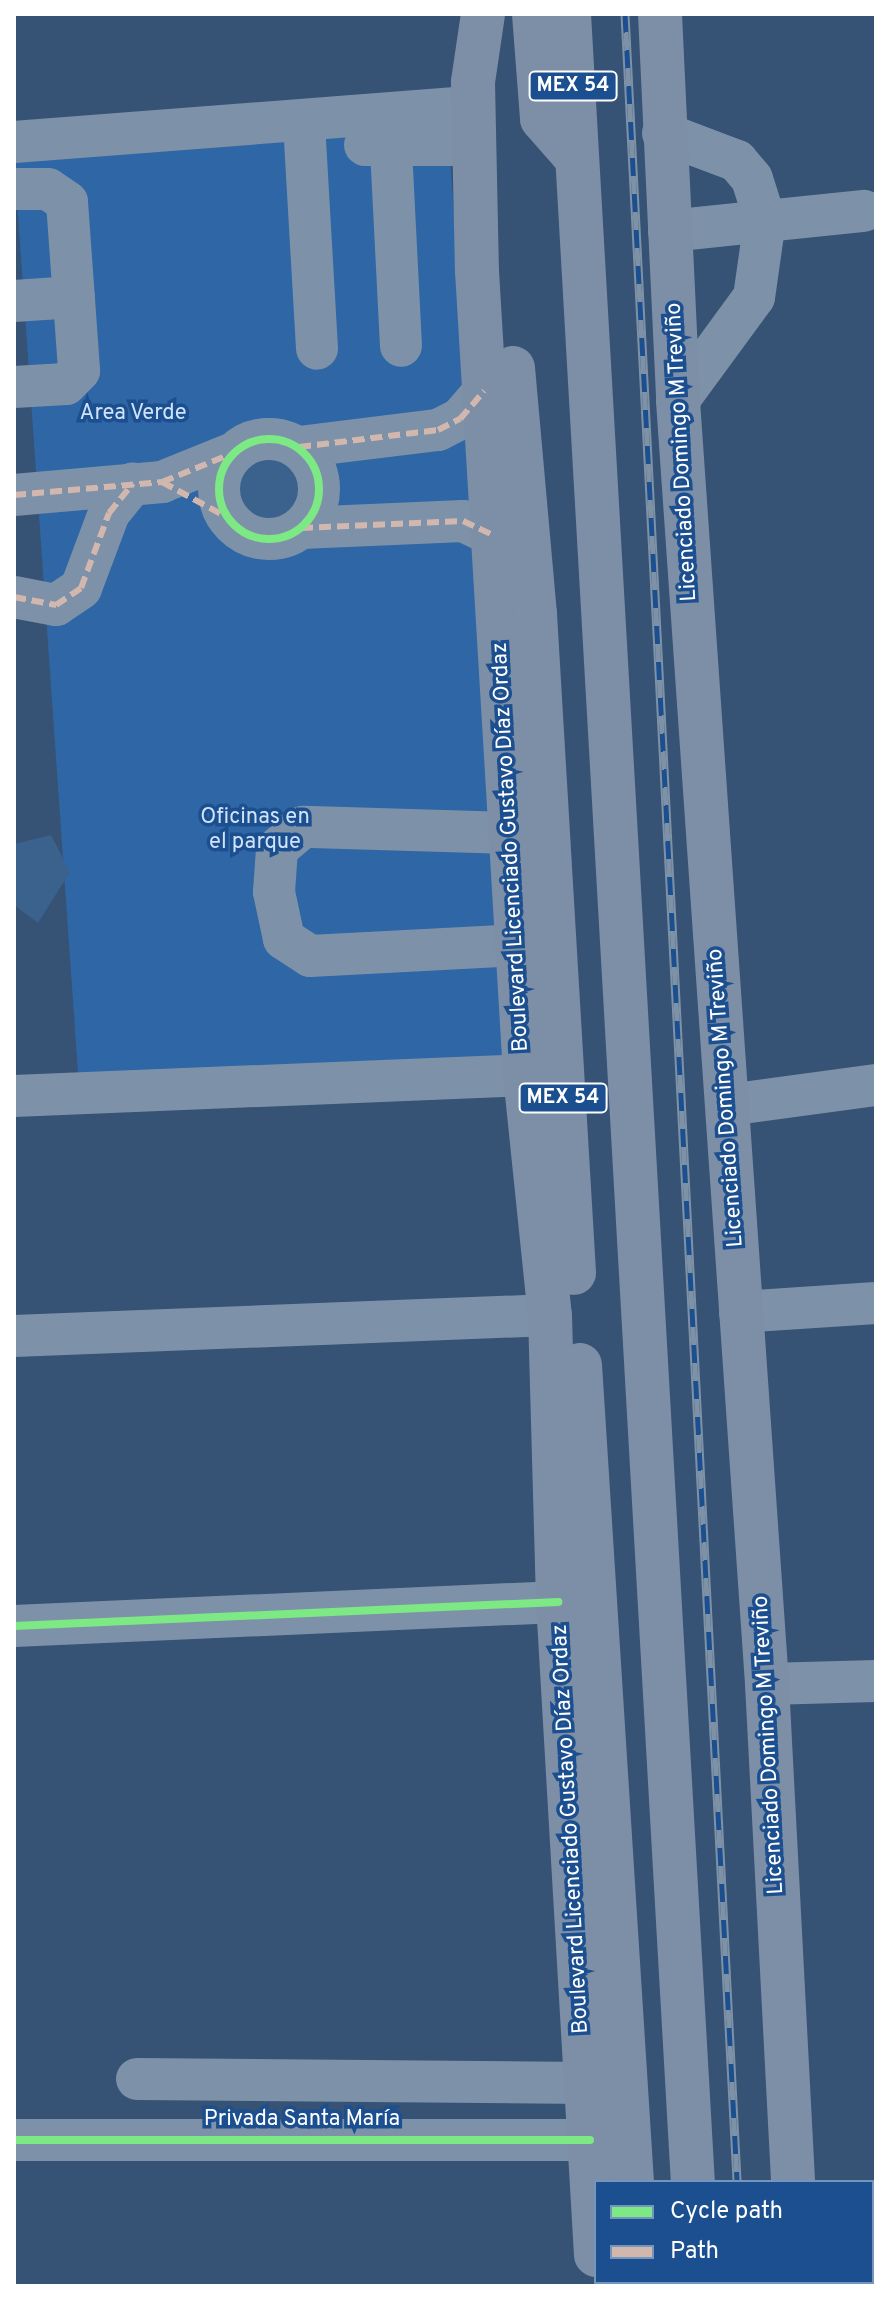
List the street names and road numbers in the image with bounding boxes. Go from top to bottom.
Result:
road number: MEX 54 [527,70,619,102]
street label: Licenciado Domingo M Treviño [661,301,703,603]
street label: Boulevard Licenciado Gustavo Díaz Ordaz [487,641,535,1053]
street label: Licenciado Domingo M Treviño [702,947,750,1249]
road number: MEX 54 [517,1082,609,1114]
street label: Licenciado Domingo M Treviño [748,1594,790,1896]
street label: Boulevard Licenciado Gustavo Díaz Ordaz [547,1623,595,2035]
street label: Privada Santa María [204,2107,400,2133]

